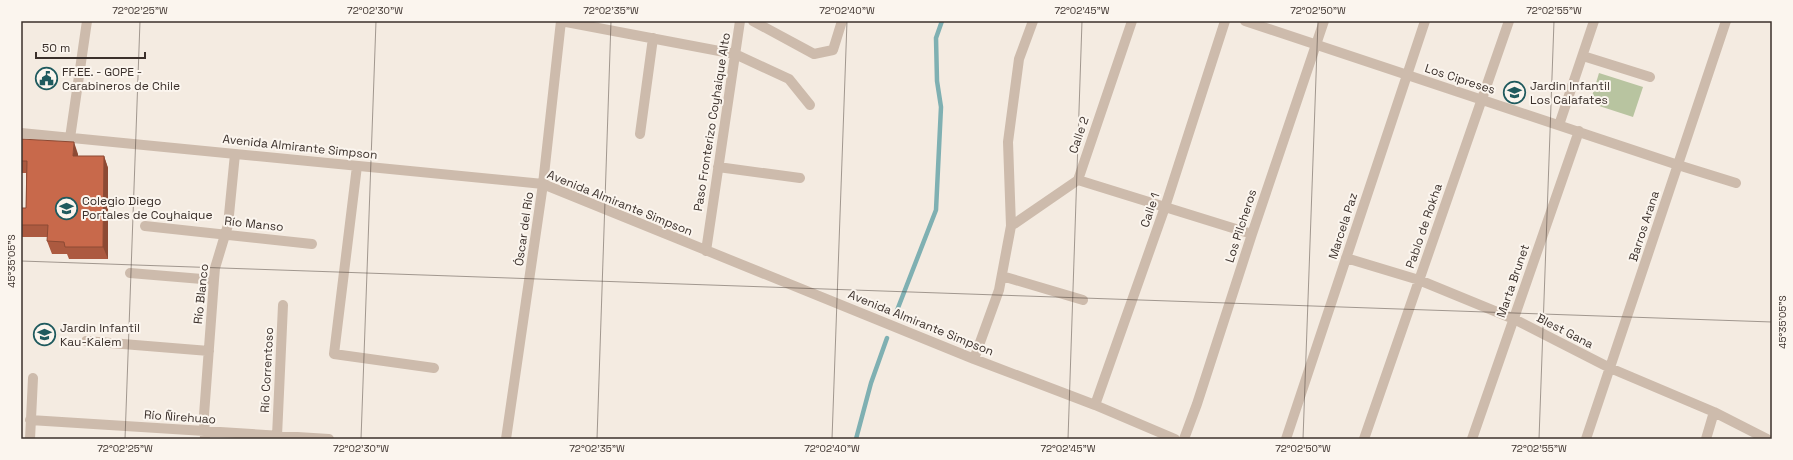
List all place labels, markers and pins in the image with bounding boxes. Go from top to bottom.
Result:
place label: FF.EE. - GOPE - Carabineros de Chile [62,64,180,94]
public building icon: FF.EE. - GOPE - Carabineros de Chile [34,66,60,92]
place label: Jardin Infantil Los Calafates [1530,78,1610,108]
school or university icon: Jardin Infantil Los Calafates [1502,80,1528,106]
place label: Colegio Diego Portales de Coyhaique [82,193,213,223]
school or university icon: Colegio Diego Portales de Coyhaique [54,195,80,221]
place label: Jardin Infantil Kau-Kalem [60,320,140,350]
school or university icon: Jardin Infantil Kau-Kalem [31,322,57,348]

